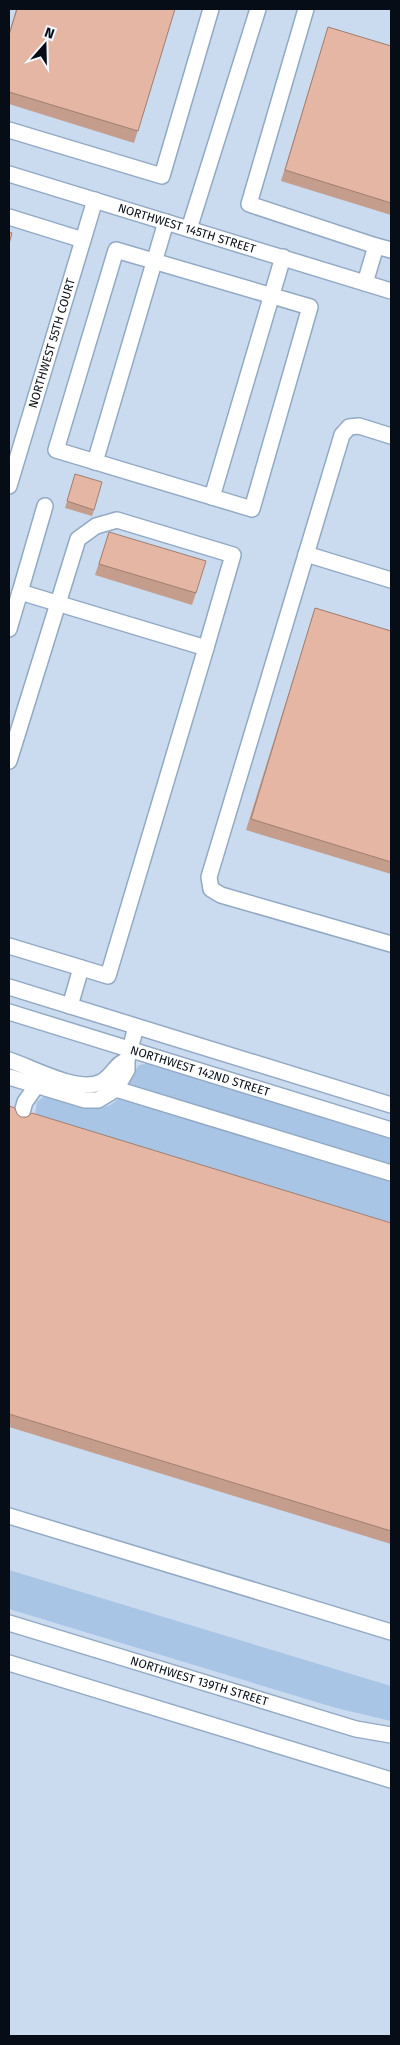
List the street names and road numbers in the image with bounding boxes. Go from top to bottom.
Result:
street label: NORTHWEST 145TH STREET [116,201,258,256]
street label: NORTHWEST 55TH COURT [26,276,78,410]
street label: NORTHWEST 142ND STREET [129,1043,272,1099]
street label: NORTHWEST 139TH STREET [129,1653,271,1709]

